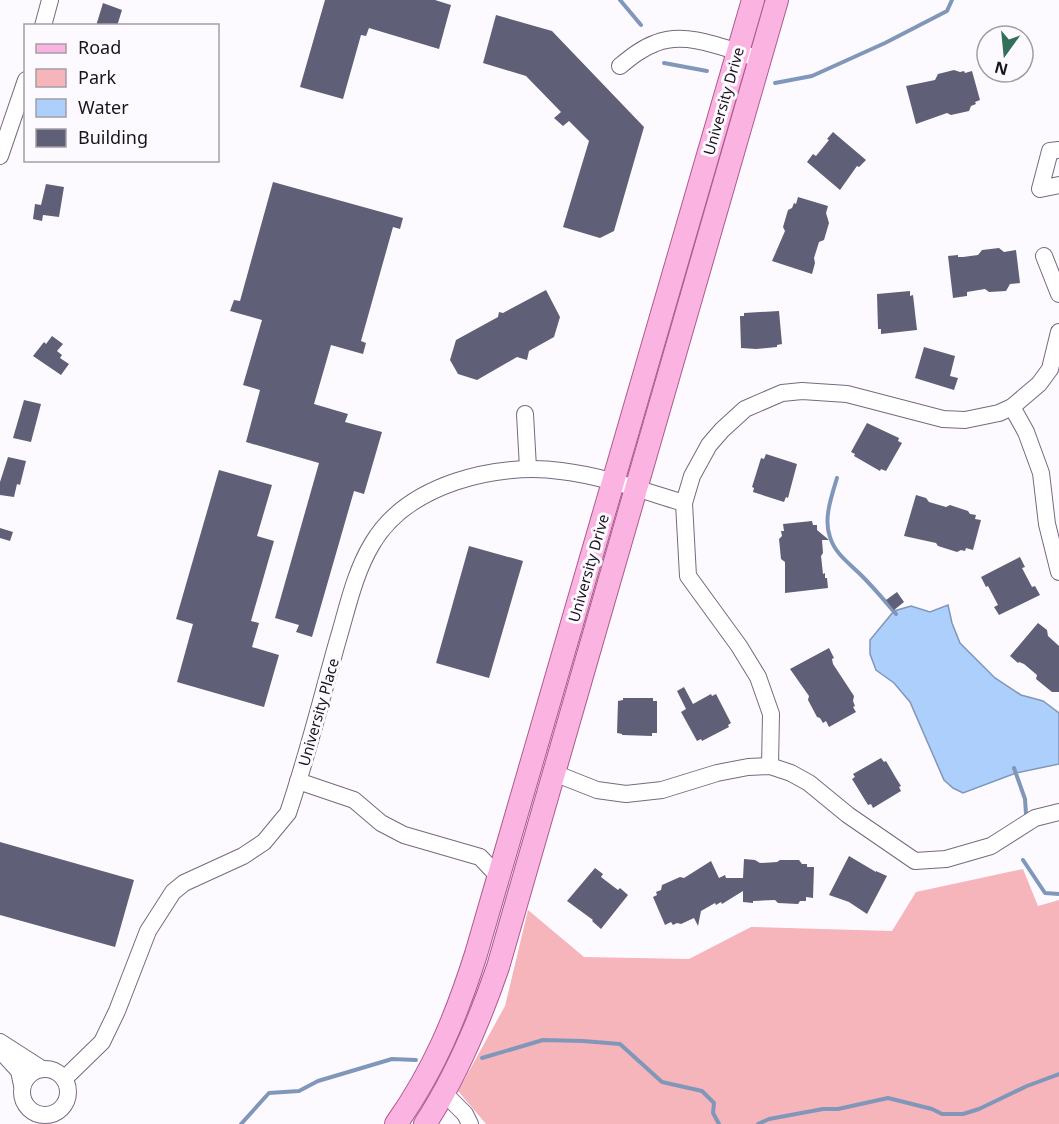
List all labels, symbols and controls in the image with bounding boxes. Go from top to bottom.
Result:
legend [24,24,219,162]
north arrow [975,24,1035,84]
text: Road [78,35,121,59]
street label: University Drive [698,45,748,157]
text: N [992,56,1010,81]
text: Park [78,65,116,89]
text: Water [78,95,129,119]
text: Building [78,125,148,149]
street label: University Drive [563,512,613,624]
street label: University Place [293,656,343,768]

